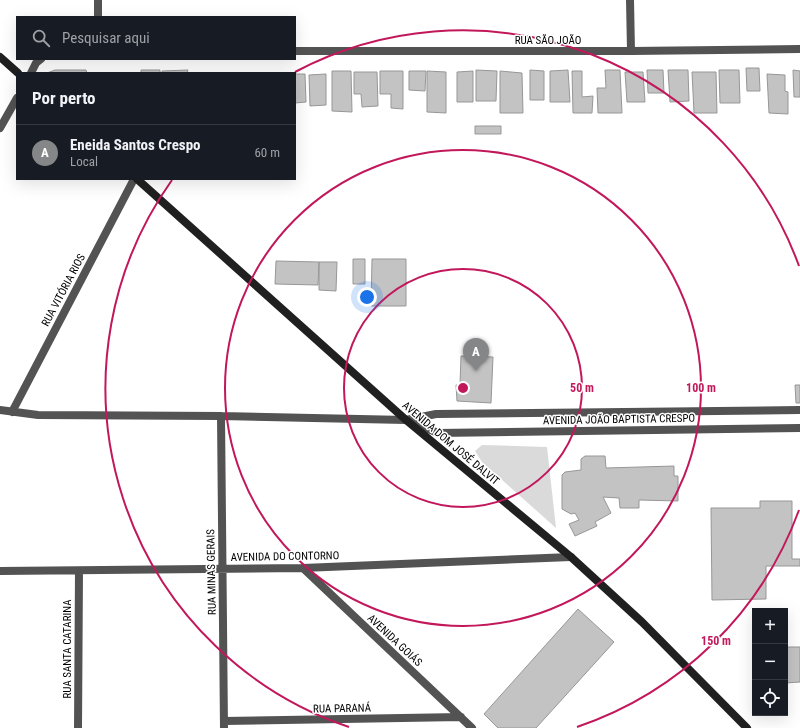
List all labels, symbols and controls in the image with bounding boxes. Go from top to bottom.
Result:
search box [16,16,296,60]
icon: search [30,27,52,49]
text: Pesquisar aqui [62,29,150,47]
street label: RUA SÃO JOÃO [515,34,581,47]
text: Por perto [32,88,96,108]
text: Eneida Santos Crespo [70,136,201,154]
text: A [41,145,49,160]
text: 60 m [254,145,280,160]
text: Local [70,154,98,169]
street label: RUA VITÓRIA RIOS [39,252,88,329]
your location [357,287,377,307]
pin: A [463,338,489,371]
centre of rings [456,381,470,395]
text: 50 m [570,381,594,395]
text: 100 m [686,381,716,395]
street label: AVENIDA DOM JOSÉ DALVIT [399,399,502,488]
street label: AVENIDA JOÃO BAPTISTA CRESPO [543,412,695,427]
street label: RUA MINAS GERAIS [204,529,219,615]
street label: AVENIDA DO CONTORNO [231,549,339,564]
street label: RUA SANTA CATARINA [61,599,74,699]
map controls [752,608,788,716]
button: + [752,608,788,644]
street label: AVENIDA GOIÁS [365,612,425,669]
text: 150 m [701,634,731,648]
button: − [752,644,788,680]
button: locate [752,680,788,716]
street label: RUA PARANÁ [313,701,372,716]

